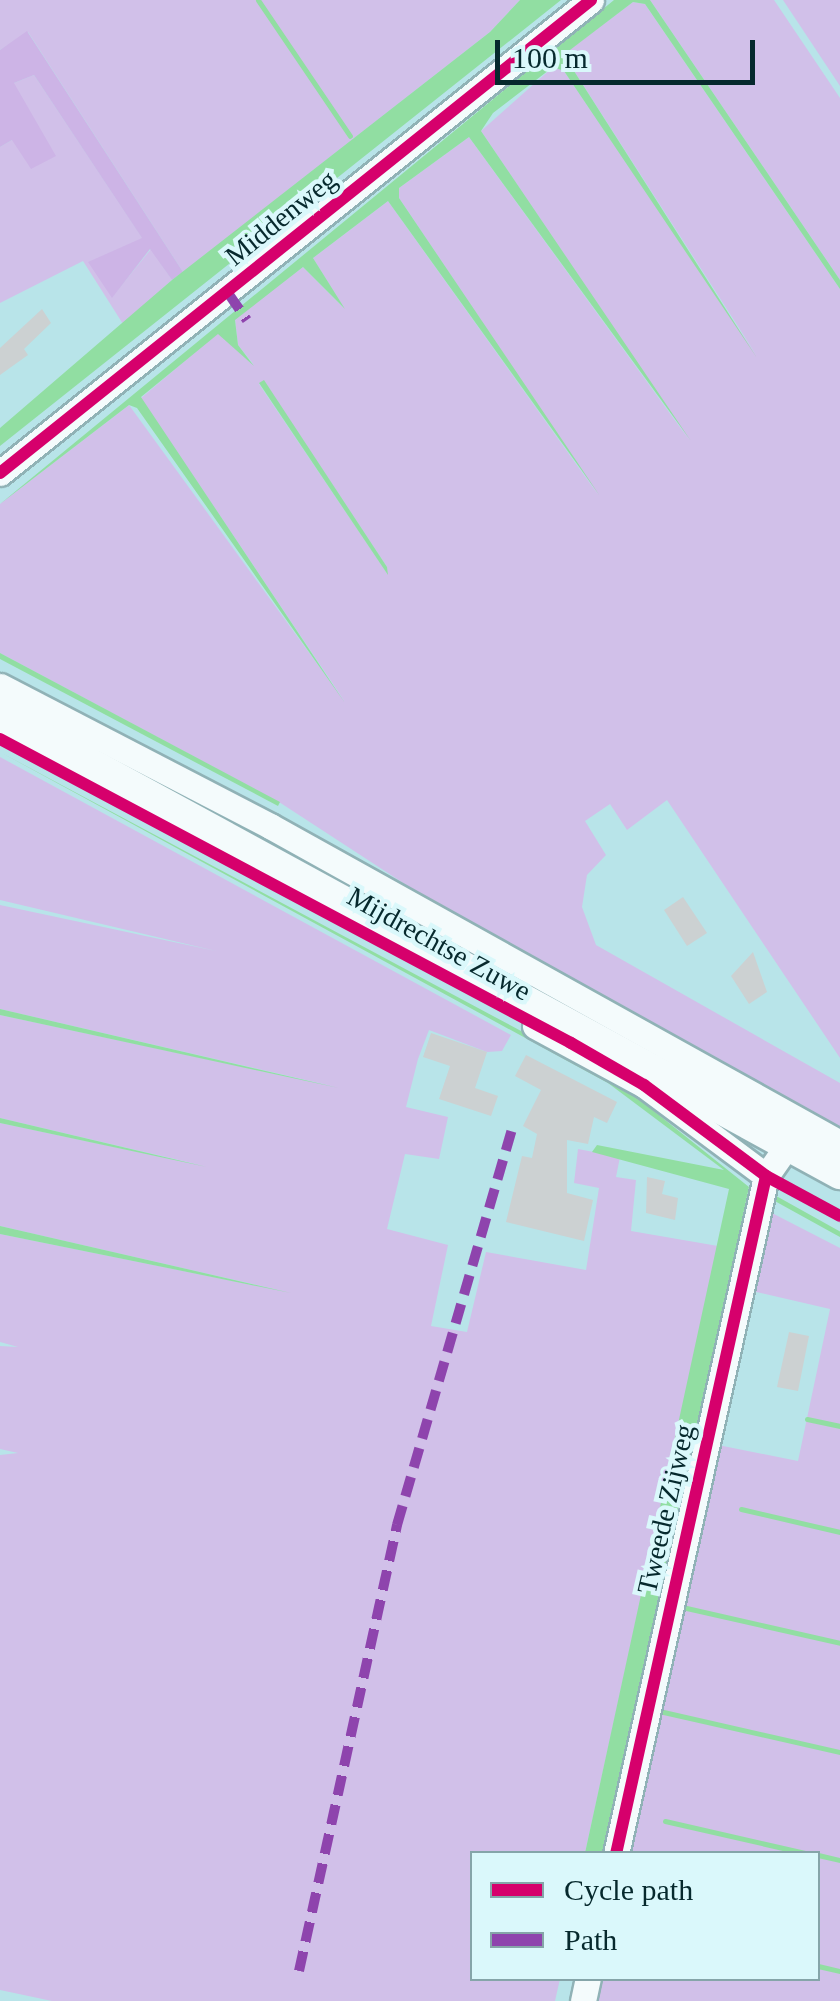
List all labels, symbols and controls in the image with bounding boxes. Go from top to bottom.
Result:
scale bar [500,20,760,82]
text: 100 m [512,41,588,74]
street label: Middenweg [218,163,344,273]
street label: Mijdrechtse Zuwe [341,880,537,1008]
street label: Tweede Zijweg [630,1421,702,1597]
legend [470,1851,820,1981]
text: Cycle path [564,1873,693,1906]
text: Path [564,1923,617,1956]

